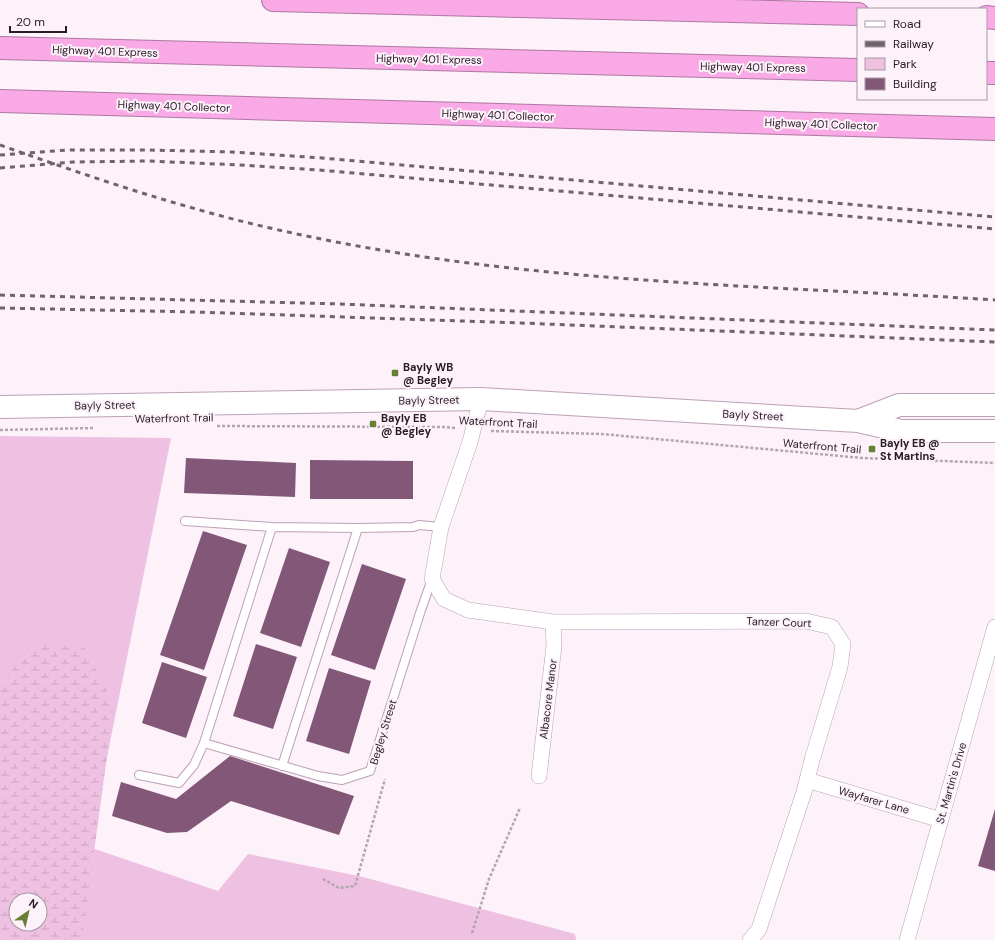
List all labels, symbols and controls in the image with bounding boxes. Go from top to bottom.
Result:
scale bar [10,8,66,34]
legend [857,8,987,100]
text: 20 m [16,14,45,30]
text: Road [893,16,921,32]
text: Railway [893,36,934,52]
street label: Highway 401 Express [52,42,158,60]
street label: Highway 401 Express [376,51,482,67]
text: Park [893,56,917,72]
street label: Highway 401 Express [700,59,806,75]
text: Building [893,76,937,92]
street label: Highway 401 Collector [117,97,231,115]
street label: Highway 401 Collector [441,106,555,124]
street label: Highway 401 Collector [764,115,878,133]
place label: Bayly WB @ Begley [403,360,453,387]
marker: Bayly WB @ Begley [390,368,400,378]
street label: Bayly Street [398,392,460,408]
street label: Bayly Street [74,397,136,413]
street label: Bayly Street [722,406,784,424]
street label: Waterfront Trail [134,410,214,426]
place label: Bayly EB @ Begley [381,411,431,438]
street label: Waterfront Trail [458,413,538,431]
marker: Bayly EB @ Begley [368,419,378,429]
street label: Waterfront Trail [782,436,862,456]
place label: Bayly EB @ St Martins [880,436,940,463]
marker: Bayly EB @ St Martins [867,444,877,454]
street label: Tanzer Court [746,614,812,630]
street label: Albacore Manor [536,658,560,740]
street label: Begley Street [366,698,400,766]
street label: St. Martin's Drive [933,741,969,825]
street label: Wayfarer Lane [837,783,911,817]
north arrow [8,892,48,932]
text: N [26,896,41,912]

